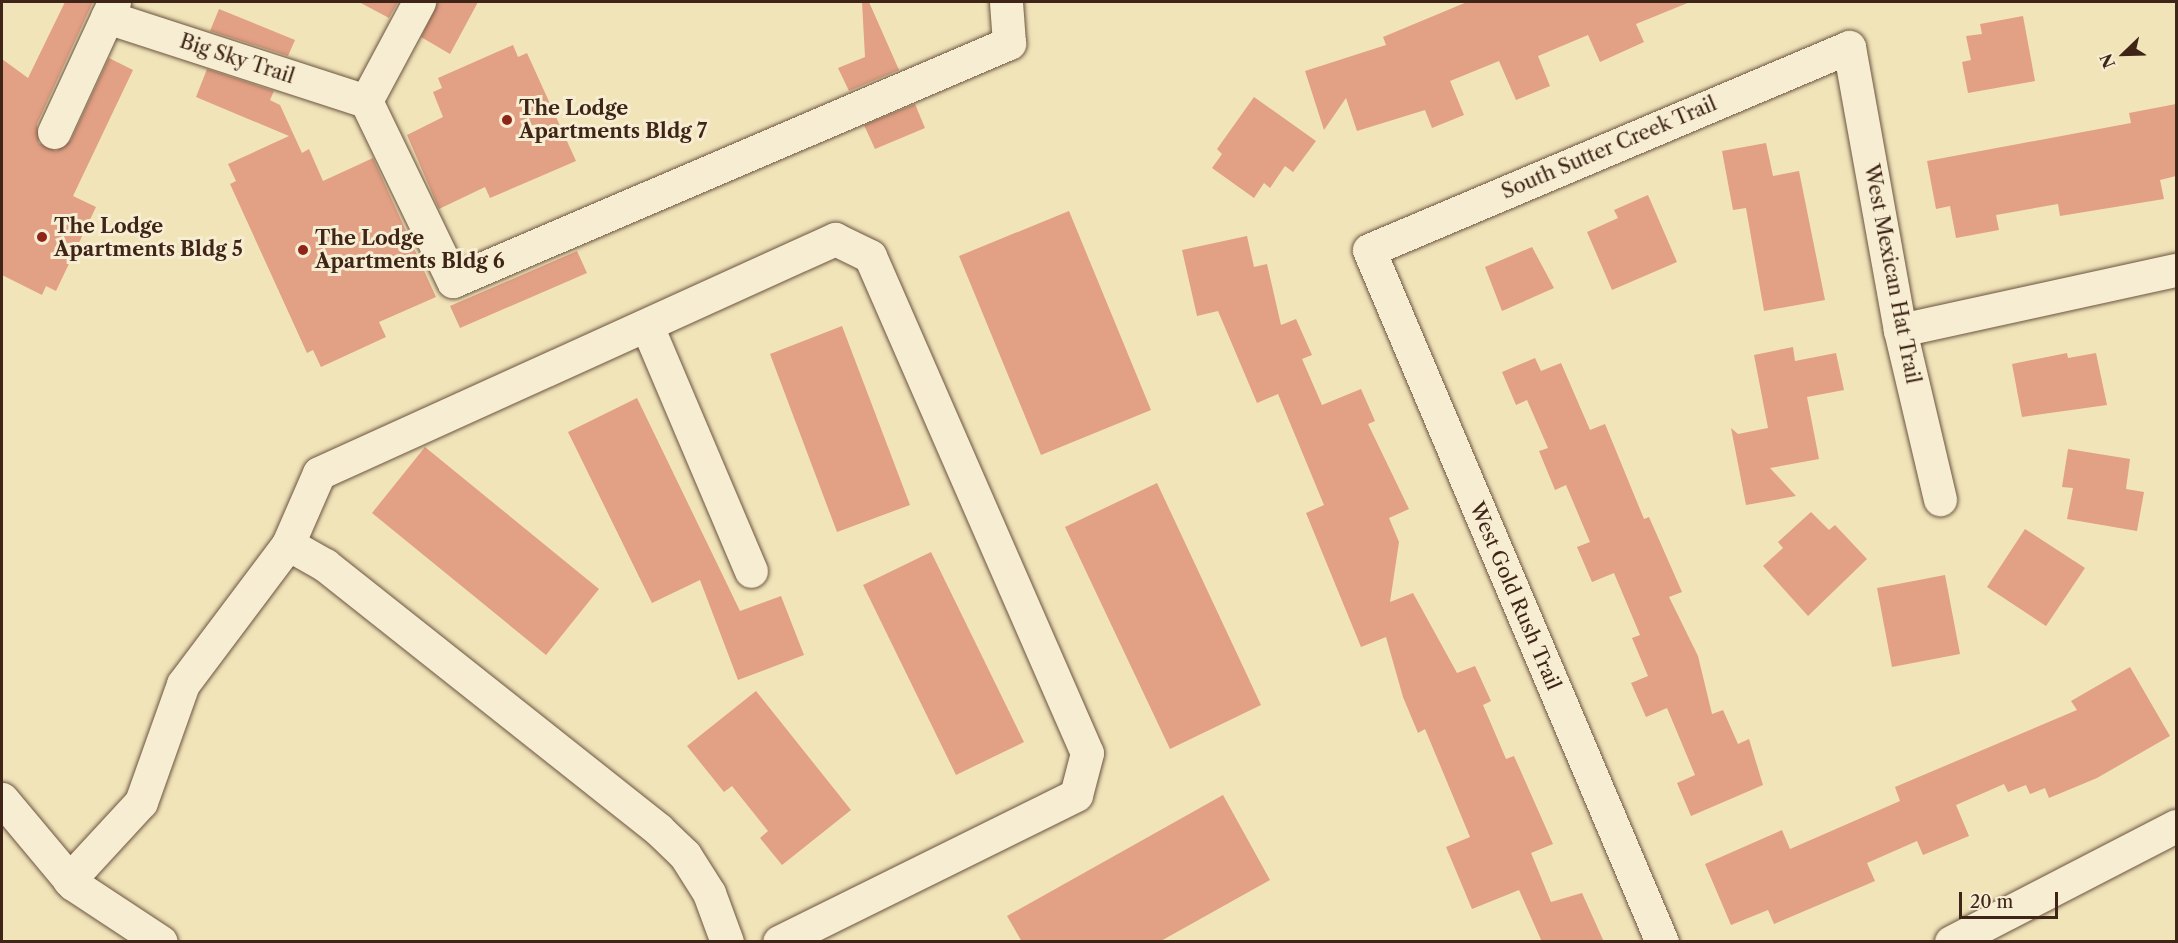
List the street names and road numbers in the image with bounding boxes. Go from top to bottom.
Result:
street label: Big Sky Trail [176,29,298,89]
street label: South Sutter Creek Trail [1497,92,1721,204]
street label: West Mexican Hat Trail [1859,162,1925,386]
street label: West Gold Rush Trail [1464,498,1566,694]

